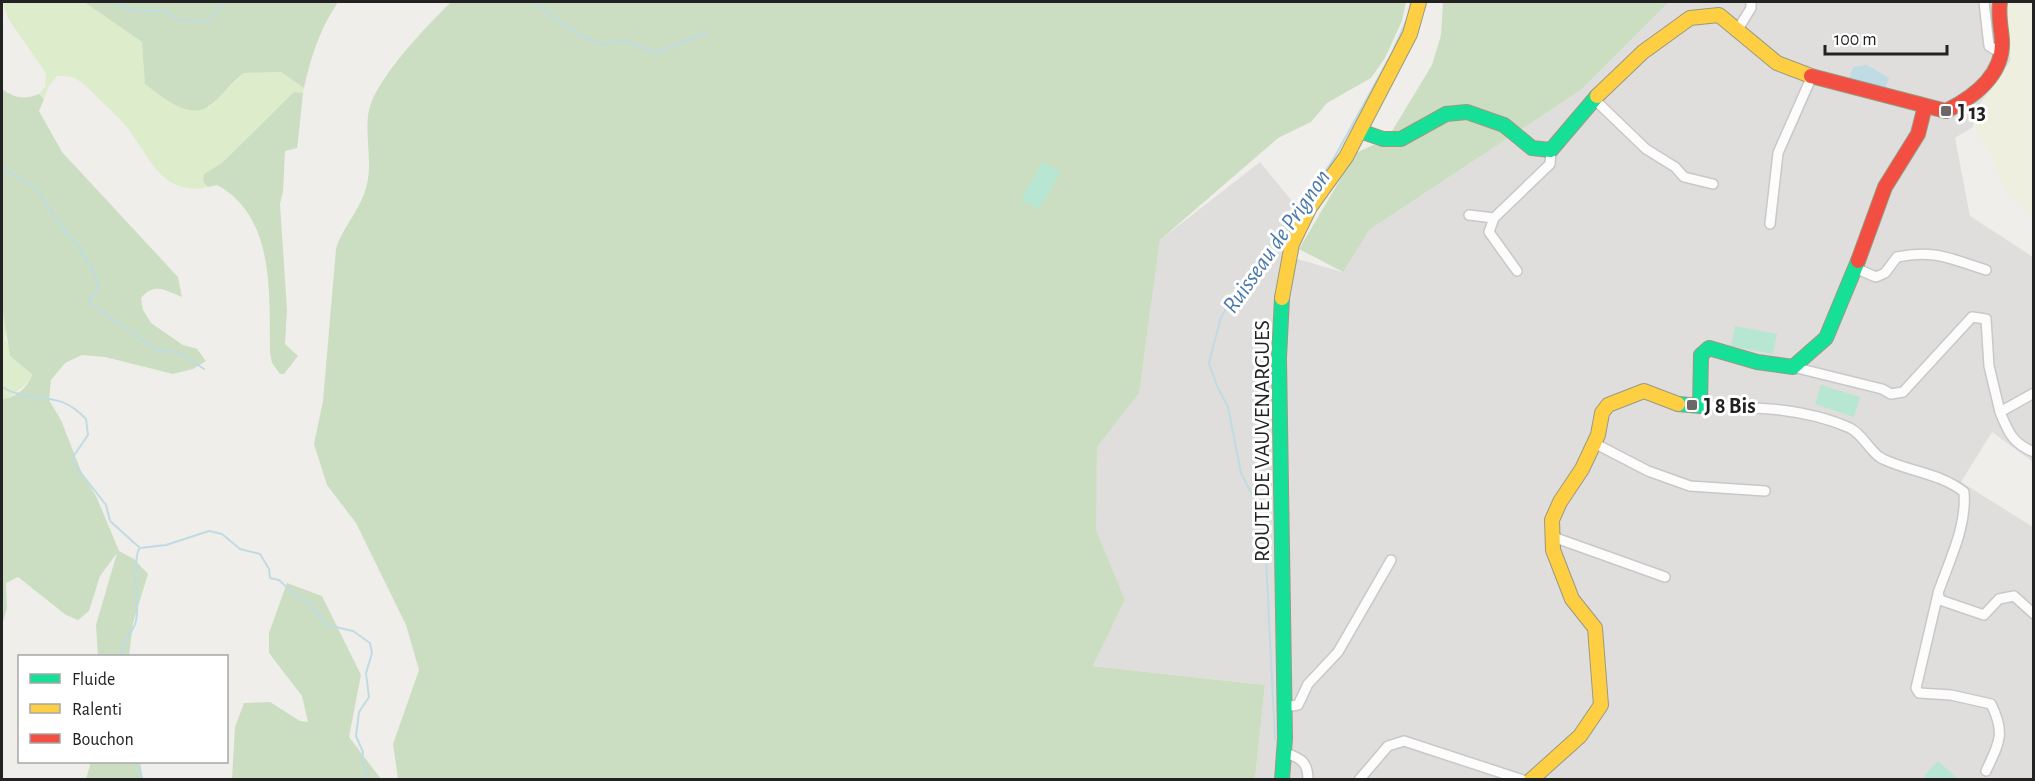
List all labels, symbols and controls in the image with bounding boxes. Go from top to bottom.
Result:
scale bar [1825,18,1946,56]
text: 100 m [1834,31,1877,49]
place label: J 13 [1958,101,1986,123]
marker: J 13 [1939,104,1953,118]
water label: Ruisseau de Prignon [1219,165,1335,318]
street label: ROUTE DE VAUVENARGUES [1251,320,1273,562]
place label: J 8 Bis [1704,395,1756,417]
marker: J 8 Bis [1685,398,1699,412]
legend [18,655,228,763]
text: Fluide [72,671,115,689]
text: Ralenti [72,701,122,719]
text: Bouchon [72,731,134,749]

